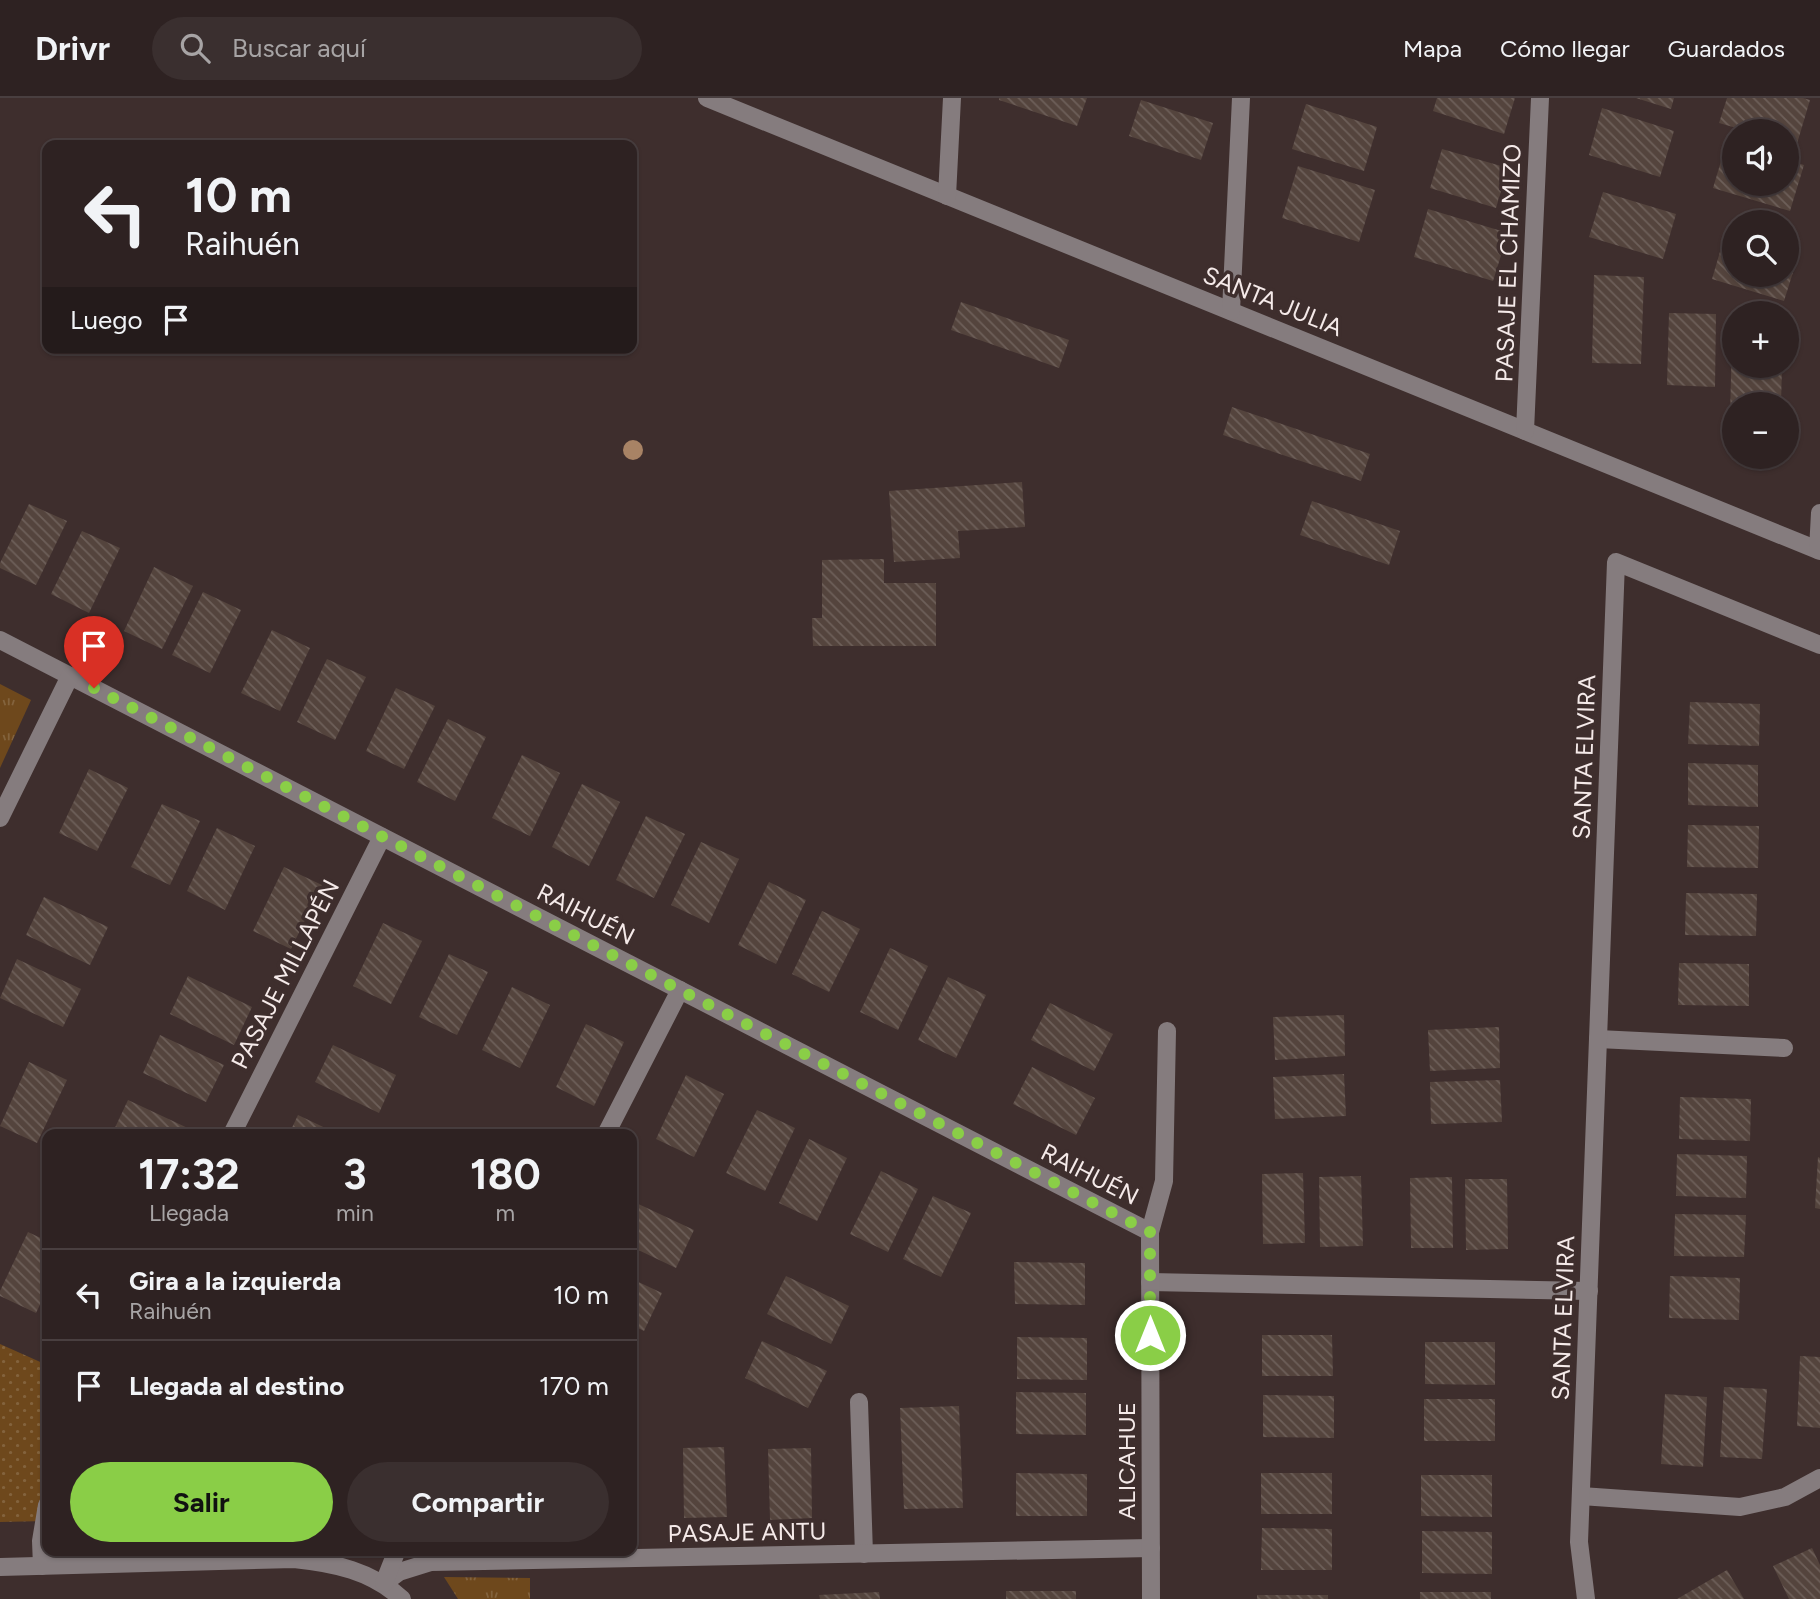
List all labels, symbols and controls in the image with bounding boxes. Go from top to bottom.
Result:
search box [152,17,642,80]
text: Drivr [35,29,110,68]
icon: search [176,29,214,67]
text: Buscar aquí [232,32,366,64]
text: Mapa [1403,34,1462,63]
text: Cómo llegar [1500,34,1630,63]
text: Guardados [1668,34,1785,63]
map controls [1722,119,1799,469]
button: sound [1722,119,1799,196]
street label: PASAJE EL CHAMIZO [1489,143,1527,383]
text: 10 m [185,165,292,224]
icon: left [70,168,161,259]
button: search [1722,210,1799,287]
text: Raihuén [185,225,300,263]
street label: SANTA JULIA [1199,260,1348,342]
icon: arrive [157,301,195,339]
button: + [1722,301,1799,378]
text: Luego [70,304,143,336]
button: − [1722,392,1799,469]
pin [64,616,124,688]
icon: arrive [75,627,113,665]
street label: SANTA ELVIRA [1567,674,1601,840]
street label: PASAJE MILLAPÉN [225,875,345,1073]
street label: RAIHUÉN [532,877,640,951]
street label: RAIHUÉN [1036,1137,1144,1211]
text: 17:32 [138,1149,240,1200]
text: 3 [343,1149,367,1200]
text: 180 [470,1149,541,1200]
text: Llegada [149,1199,229,1227]
text: min [336,1199,374,1227]
text: m [496,1199,515,1227]
street label: SANTA ELVIRA [1546,1235,1580,1401]
text: Gira a la izquierda [129,1265,341,1297]
icon: left [70,1276,108,1314]
text: 10 m [553,1279,609,1311]
text: Raihuén [129,1297,212,1325]
position arrow [1113,1298,1187,1372]
icon: arrive [70,1367,108,1405]
text: Llegada al destino [129,1370,344,1402]
text: 170 m [539,1370,609,1402]
street label: ALICAHUE [1112,1402,1141,1520]
button: Salir [70,1462,333,1542]
button: Compartir [347,1462,609,1542]
street label: PASAJE ANTU [667,1516,827,1548]

